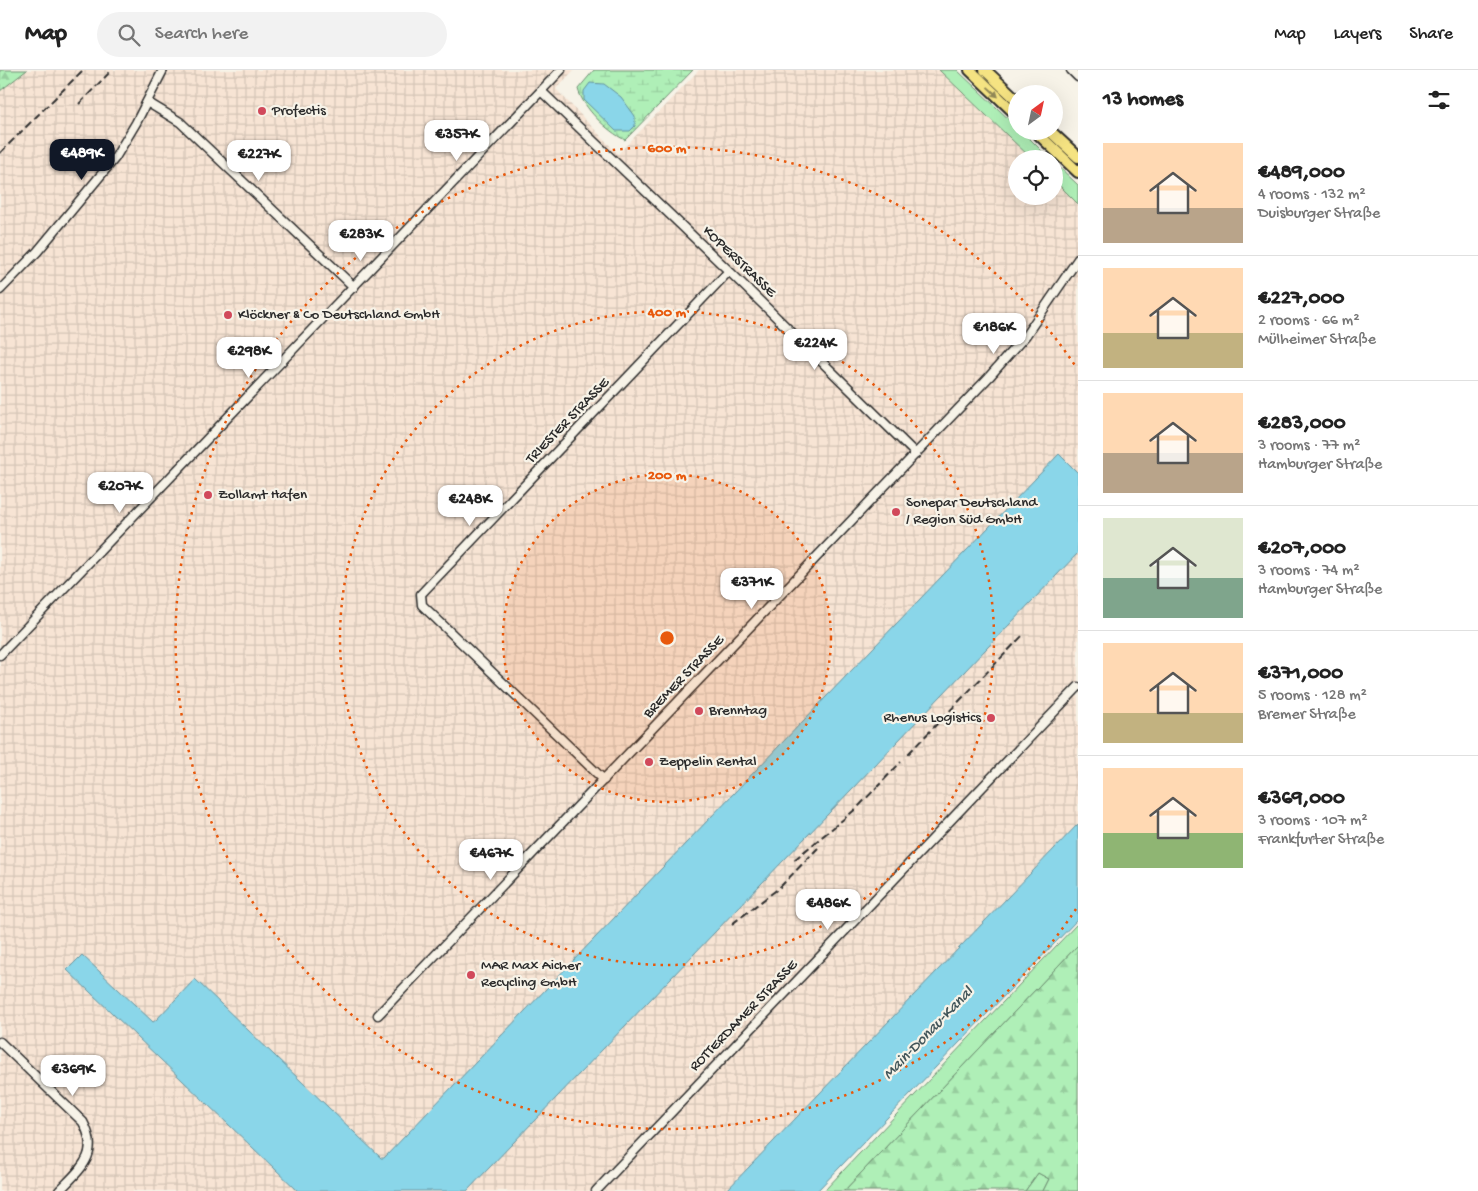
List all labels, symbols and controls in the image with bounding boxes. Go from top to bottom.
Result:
search box [97,12,447,57]
text: Map [25,20,67,49]
icon: search [115,21,143,49]
text: Search here [155,23,248,46]
text: Map [1274,24,1306,45]
text: Layers [1334,24,1381,45]
text: Share [1409,24,1453,45]
north arrow [1008,85,1062,140]
map controls [1008,85,1063,205]
one-way arrow [987,86,999,98]
icon: filters [1425,86,1453,114]
text: 13 homes [1103,88,1183,113]
place label: Profectis [271,102,326,120]
marker: Profectis [256,105,268,117]
pin: €357K [422,119,492,162]
text: €357K [435,126,479,145]
pin: €489K [47,138,117,181]
pin: €227K [224,140,294,182]
text: 600 m [648,140,687,158]
text: €489K [61,145,103,164]
text: €227K [238,146,280,165]
button: locate [1008,150,1063,205]
text: €489,000 [1258,161,1345,186]
icon: home [1143,163,1203,223]
text: 4 rooms · 132 m² [1258,186,1366,205]
text: Duisburger Straße [1258,205,1380,224]
pin: €283K [326,220,396,262]
street label: KOPERSTRASSE [698,222,780,302]
text: €283K [339,226,383,245]
text: €227,000 [1258,287,1344,312]
icon: home [1143,288,1203,348]
text: 400 m [647,304,687,322]
place label: Klöckner & Co Deutschland GmbH [238,306,440,324]
marker: Klöckner & Co Deutschland GmbH [222,309,234,321]
pin: €186K [959,312,1029,355]
text: 2 rooms · 66 m² [1258,312,1359,331]
text: €186K [973,319,1015,338]
pin: €224K [780,328,850,371]
text: Mülheimer Straße [1258,331,1376,350]
text: €224K [794,335,836,354]
pin: €298K [214,336,284,379]
text: €298K [228,343,270,362]
street label: TRIESTER STRASSE [522,374,614,469]
text: €283,000 [1258,412,1346,437]
icon: home [1143,413,1203,473]
text: 3 rooms · 77 m² [1258,437,1360,456]
text: Hamburger Straße [1258,456,1382,475]
text: 200 m [648,467,687,485]
pin: €207K [85,472,155,514]
text: €207K [98,478,142,497]
pin: €248K [435,484,505,527]
place label: Zollamt Hafen [218,486,307,504]
marker: Zollamt Hafen [202,489,214,501]
text: €248K [449,491,491,510]
place label: Sonepar Deutschland / Region Süd GmbH [906,494,1038,529]
marker: Sonepar Deutschland / Region Süd GmbH [890,506,902,518]
text: €207,000 [1258,537,1346,562]
icon: home [1143,538,1203,598]
text: 3 rooms · 74 m² [1258,562,1360,581]
pin: €371K [717,568,787,610]
text: €371K [731,574,773,593]
text: Hamburger Straße [1258,581,1382,600]
centre of rings [658,629,676,647]
street label: BREMER STRASSE [639,631,729,723]
text: €371,000 [1258,662,1343,687]
icon: home [1143,663,1203,723]
text: 5 rooms · 128 m² [1258,687,1367,706]
place label: Brenntag [708,702,767,720]
marker: Brenntag [693,705,705,717]
text: Bremer Straße [1258,706,1356,725]
place label: Rhenus Logistics [884,709,981,727]
marker: Rhenus Logistics [985,712,997,724]
place label: Zeppelin Rental [659,753,757,771]
marker: Zeppelin Rental [643,756,655,768]
text: €369,000 [1258,787,1345,812]
icon: home [1143,788,1203,848]
text: 3 rooms · 107 m² [1258,812,1368,831]
text: Frankfurter Straße [1258,831,1384,850]
pin: €467K [456,838,526,881]
text: €467K [470,845,512,864]
pin: €486K [793,888,863,931]
text: €486K [807,895,849,914]
street label: ROTTERDAMER STRASSE [686,956,802,1076]
place label: MAR Max Aicher Recycling GmbH [481,957,582,992]
marker: MAR Max Aicher Recycling GmbH [465,969,477,981]
water label: Main-Donau-Kanal [880,983,979,1084]
pin: €369K [38,1054,108,1097]
text: €369K [52,1061,94,1080]

